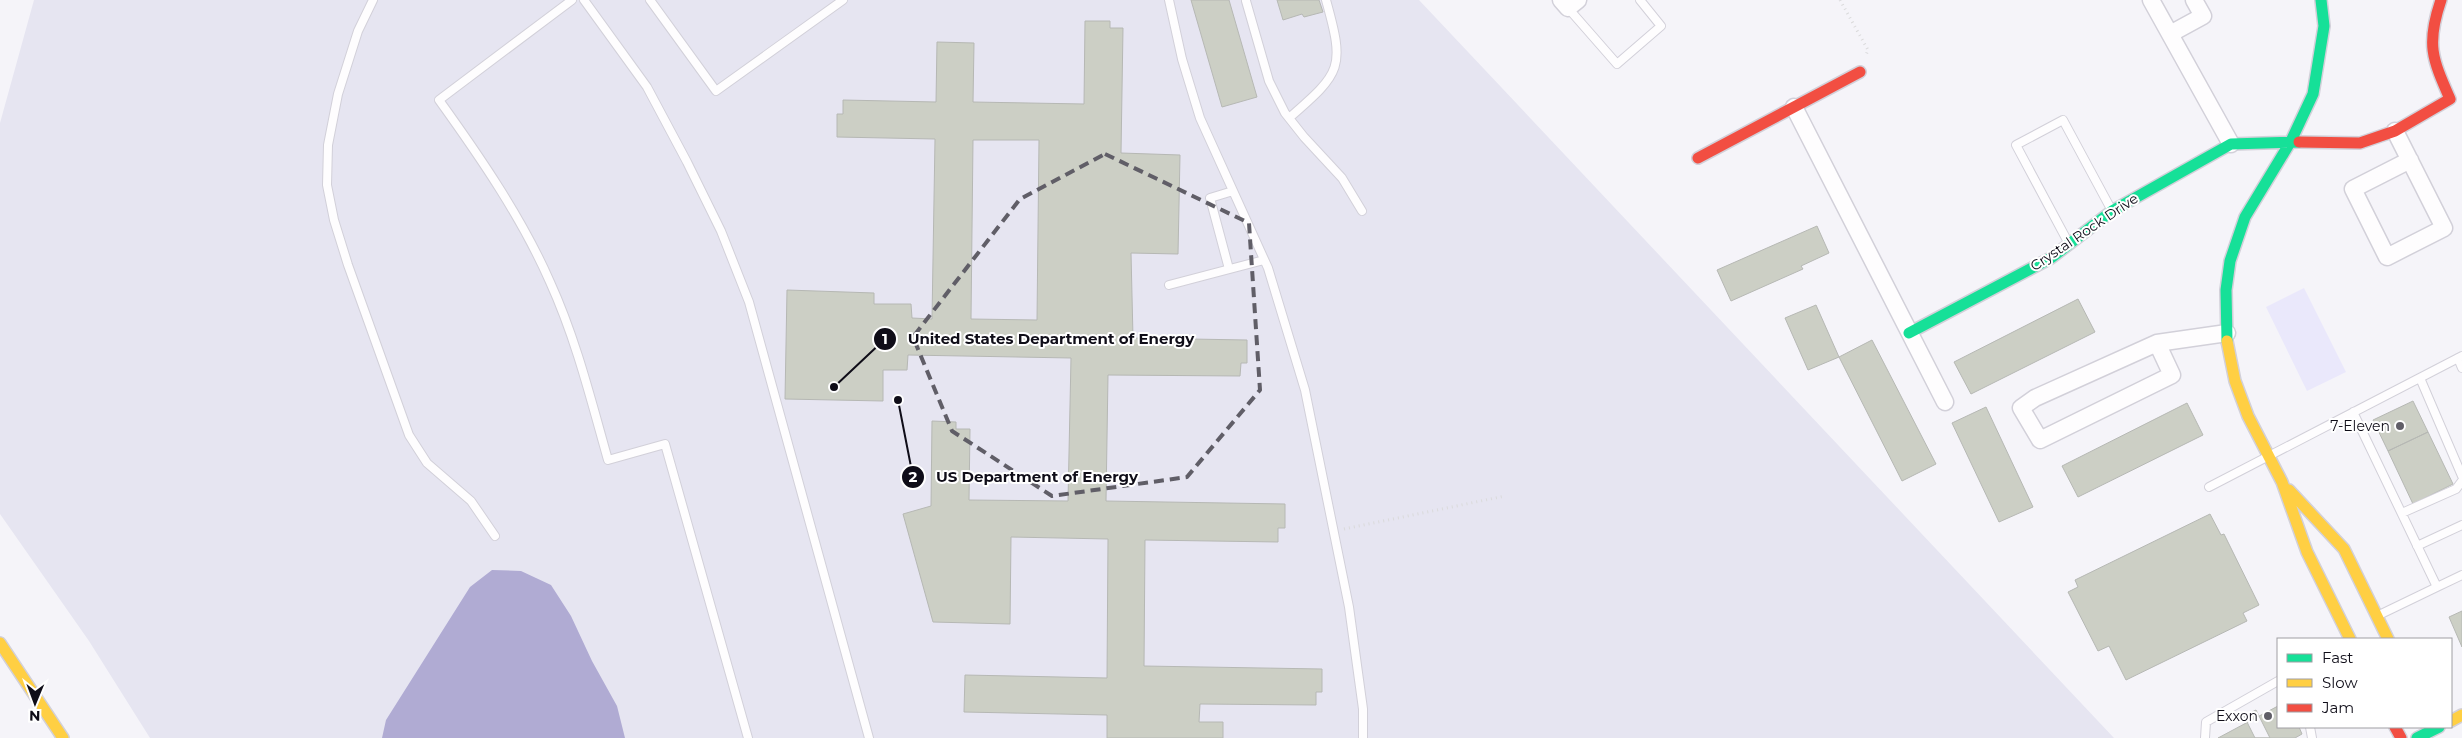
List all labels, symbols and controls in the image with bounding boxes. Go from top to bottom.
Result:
street label: Crystal Rock Drive [2027,189,2141,275]
callout: United States Department of Energy [873,324,1204,354]
text: 1 [882,329,888,348]
text: United States Department of Energy [908,329,1195,348]
place label: 7-Eleven [2330,417,2390,435]
marker: 7-Eleven [2394,420,2406,432]
callout: US Department of Energy [901,462,1148,492]
text: 2 [909,467,918,486]
text: US Department of Energy [936,467,1139,486]
legend [2277,638,2452,728]
text: Fast [2322,648,2353,667]
text: Slow [2322,673,2358,692]
north arrow [10,678,60,728]
text: Jam [2321,698,2354,717]
text: N [29,707,41,725]
place label: Exxon [2216,707,2258,725]
marker: Exxon [2262,710,2274,722]

